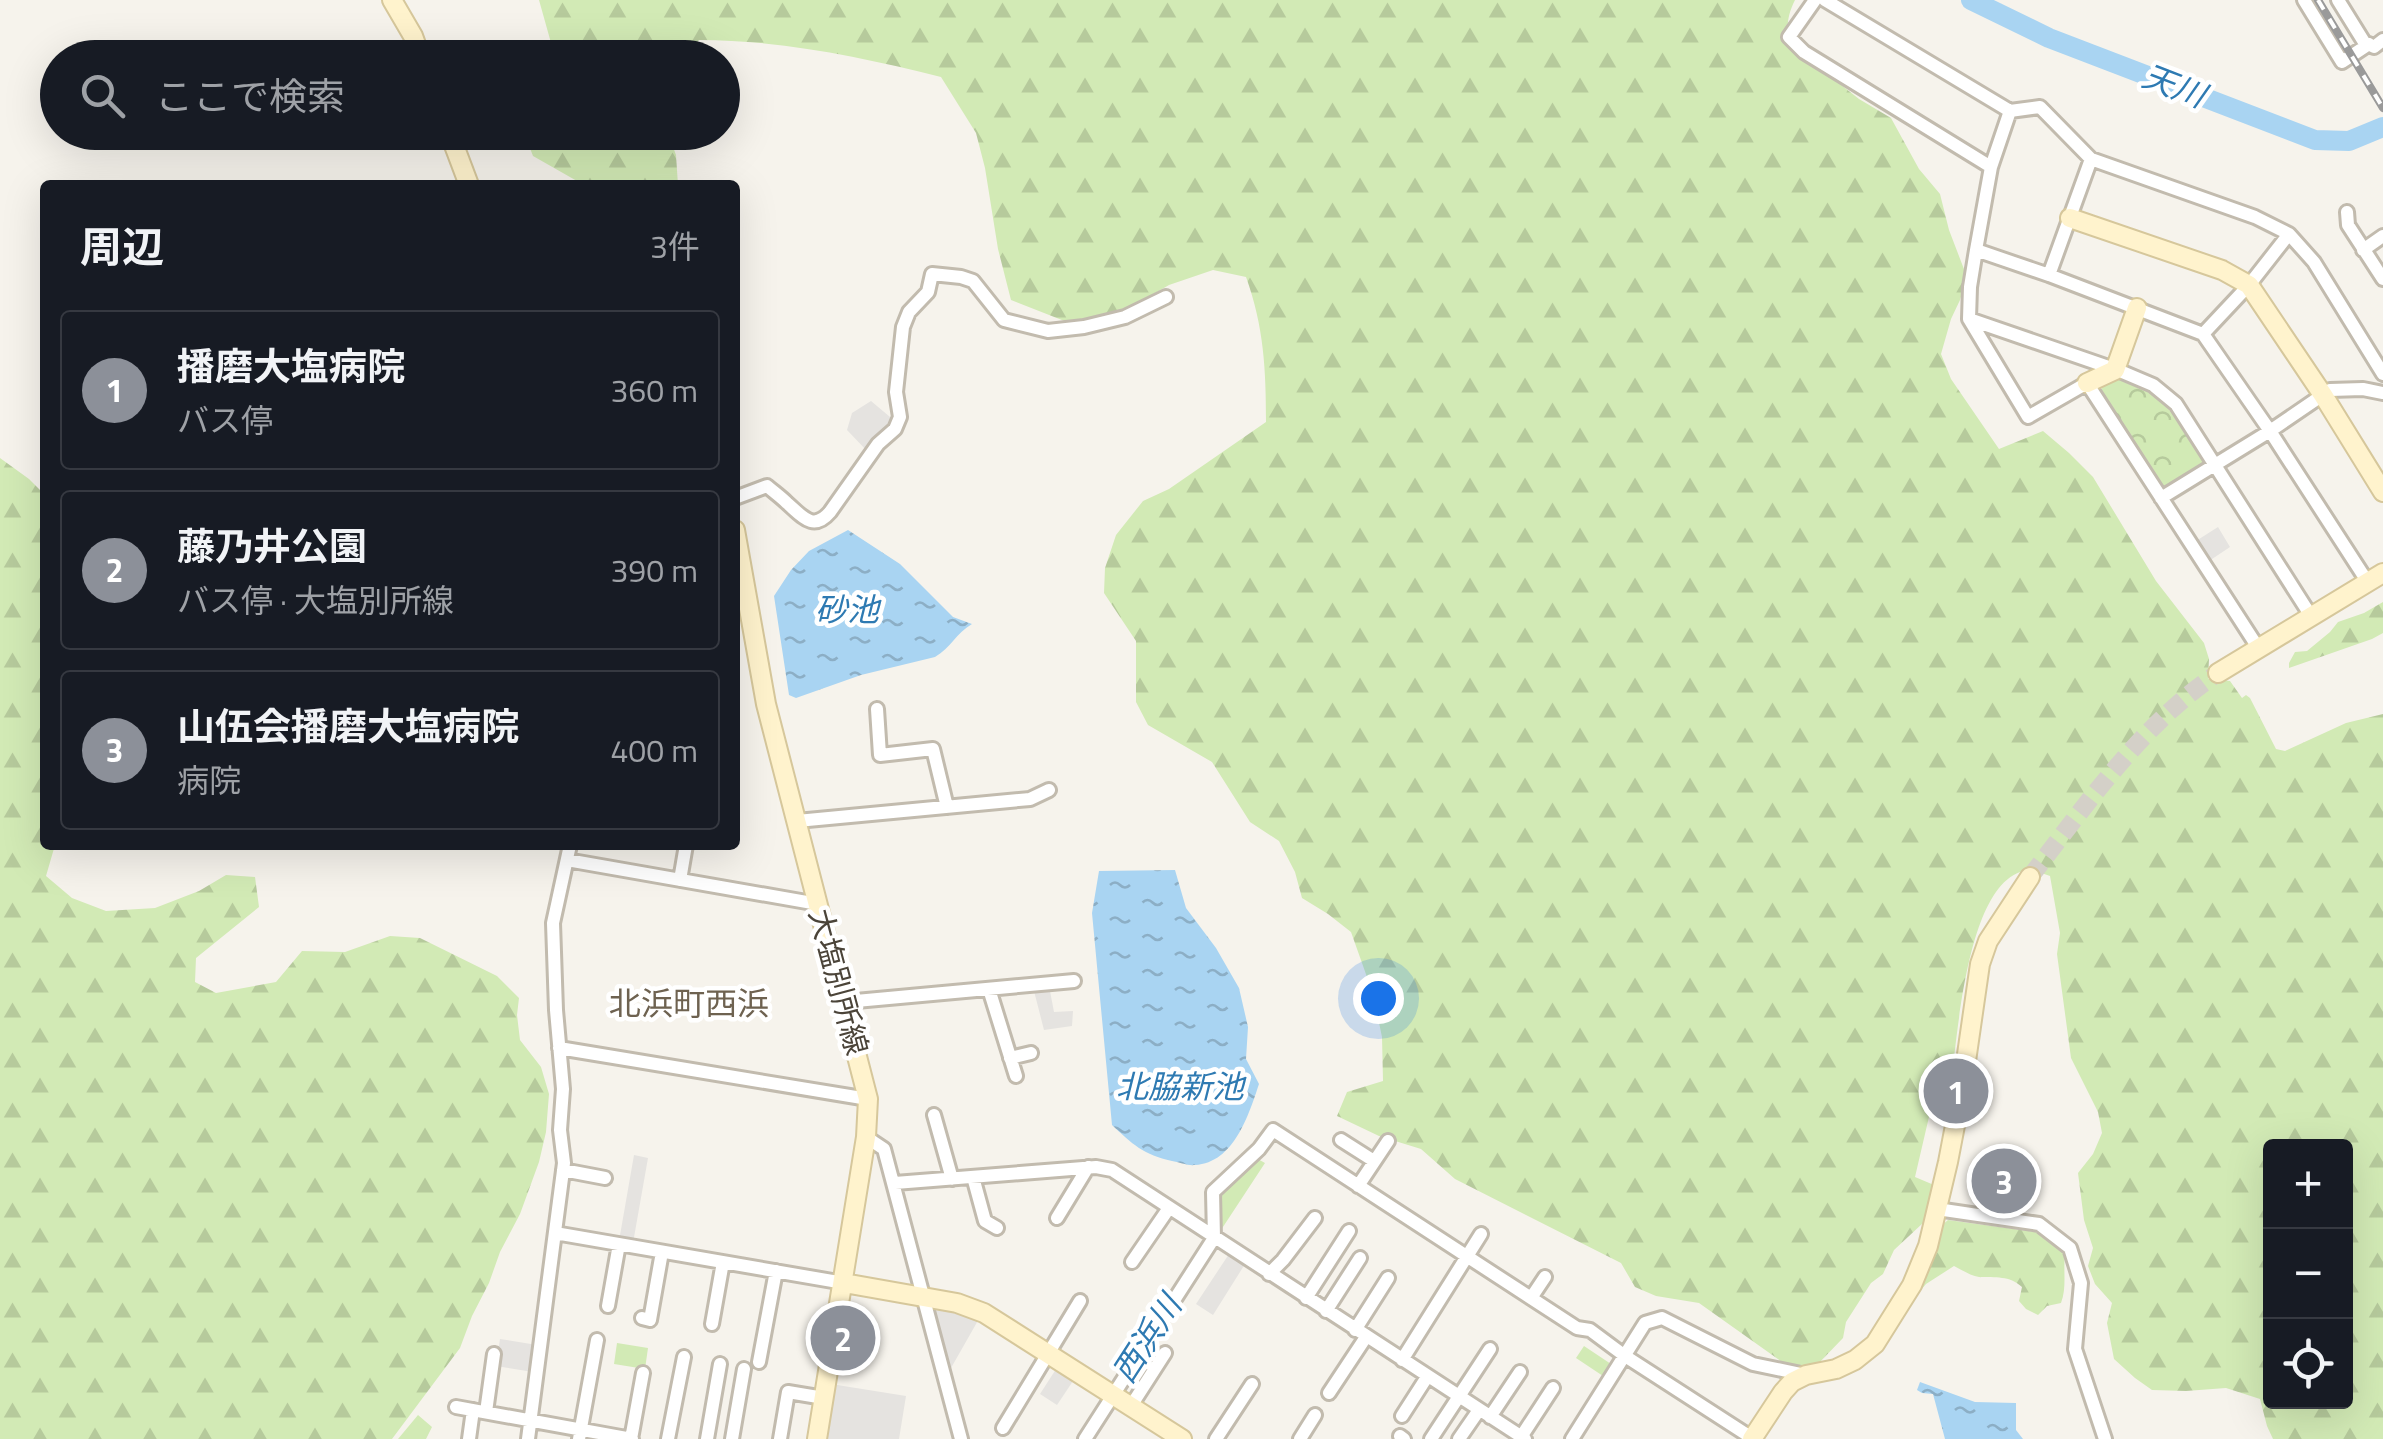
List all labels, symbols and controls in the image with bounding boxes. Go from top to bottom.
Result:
search box [40,40,740,150]
water label: 天川 [2136,51,2216,120]
text: ここで検索 [155,67,345,125]
icon: search [75,68,130,123]
text: 周辺 [80,214,164,278]
text: 3件 [650,222,700,270]
text: 播磨大塩病院 [177,337,405,395]
text: 1 [106,366,123,414]
text: 360 m [610,366,698,414]
text: バス停 [177,396,273,444]
text: 藤乃井公園 [177,517,367,575]
text: 2 [106,546,123,594]
text: 390 m [610,546,698,594]
text: バス停 · 大塩別所線 [177,576,454,624]
water label: 砂池 [815,585,882,633]
text: 山伍会播磨大塩病院 [177,697,519,755]
text: 3 [106,726,123,774]
text: 400 m [610,726,698,774]
text: 病院 [177,756,241,804]
street label: 大塩別所線 [797,903,881,1060]
your location [1353,973,1404,1024]
district label: 北浜町西浜 [609,979,769,1027]
pin: 1 [1924,1054,1988,1128]
water label: 北脇新池 [1116,1062,1247,1110]
map controls [2263,1139,2353,1409]
button: + [2263,1139,2353,1229]
pin: 3 [1972,1144,2036,1218]
button: − [2263,1229,2353,1319]
water label: 西浜川 [1100,1283,1194,1392]
pin: 2 [810,1300,876,1376]
button: locate [2263,1319,2353,1409]

